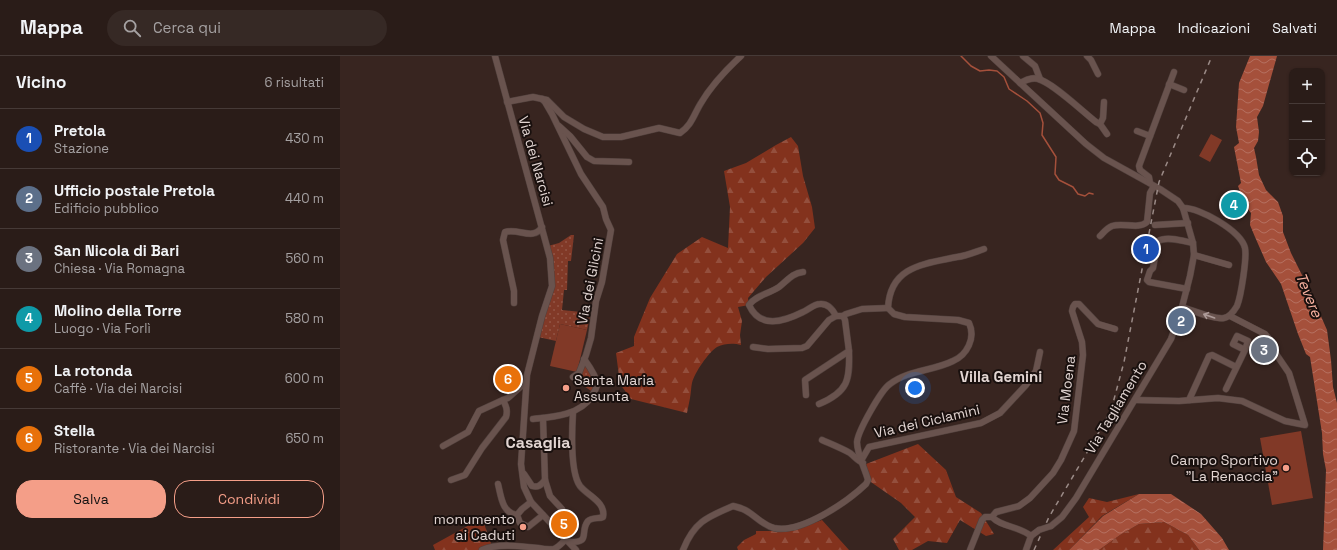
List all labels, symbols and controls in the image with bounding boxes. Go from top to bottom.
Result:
search box [107,10,387,46]
text: Mappa [20,15,83,40]
icon: search [121,17,143,39]
text: Cerca qui [153,18,221,37]
text: Mappa [1110,19,1156,37]
text: Indicazioni [1178,19,1250,37]
text: Salvati [1272,19,1317,37]
map controls [1289,68,1325,176]
button: + [1289,68,1325,104]
text: Vicino [16,71,66,93]
text: 6 risultati [264,74,324,91]
button: − [1289,104,1325,140]
street label: Via dei Narcisi [515,114,557,208]
text: Pretola [54,121,106,140]
text: 1 [26,130,32,147]
text: 430 m [285,130,324,147]
text: Stazione [54,140,109,157]
button: locate [1289,140,1325,176]
text: Ufficio postale Pretola [54,181,215,200]
text: 2 [25,190,33,207]
text: 440 m [285,190,324,207]
pin: 4 [1221,190,1247,220]
text: Edificio pubblico [54,200,159,217]
pin: 1 [1133,234,1159,264]
street label: Via dei Glicini [573,236,607,326]
text: San Nicola di Bari [54,241,179,260]
text: 3 [25,250,33,267]
text: 560 m [285,250,324,267]
text: Chiesa · Via Romagna [54,260,185,277]
water label: Tevere [1292,270,1327,321]
text: Molino della Torre [54,301,182,320]
pin: 2 [1168,306,1194,336]
text: 4 [25,310,33,327]
text: 580 m [285,310,324,327]
one-way arrow [1204,311,1216,319]
text: Luogo · Via Forlì [54,320,151,337]
pin: 3 [1251,335,1277,365]
street label: Via Moena [1053,354,1079,426]
street label: Via Tagliamento [1081,357,1151,457]
text: La rotonda [54,361,132,380]
pin: 6 [495,364,521,394]
district label: Villa Gemini [960,367,1042,386]
text: 5 [25,370,33,387]
text: 600 m [285,370,324,387]
place label: Santa Maria Assunta [574,371,654,405]
your location [905,378,925,398]
text: Caffè · Via dei Narcisi [54,380,182,397]
marker: Santa Maria Assunta [561,383,571,393]
street label: Via dei Ciclamini [872,400,982,442]
text: Stella [54,421,95,440]
text: 6 [25,430,33,447]
text: 650 m [285,430,324,447]
district label: Casaglia [506,432,570,453]
text: Ristorante · Via dei Narcisi [54,440,215,457]
place label: Campo Sportivo "La Renaccia" [1170,451,1278,485]
marker: Campo Sportivo "La Renaccia" [1281,463,1291,473]
button: Salva [16,480,166,518]
button: Condividi [174,480,324,518]
pin: 5 [551,509,577,539]
place label: monumento ai Caduti [434,510,515,544]
marker: monumento ai Caduti [518,522,528,532]

